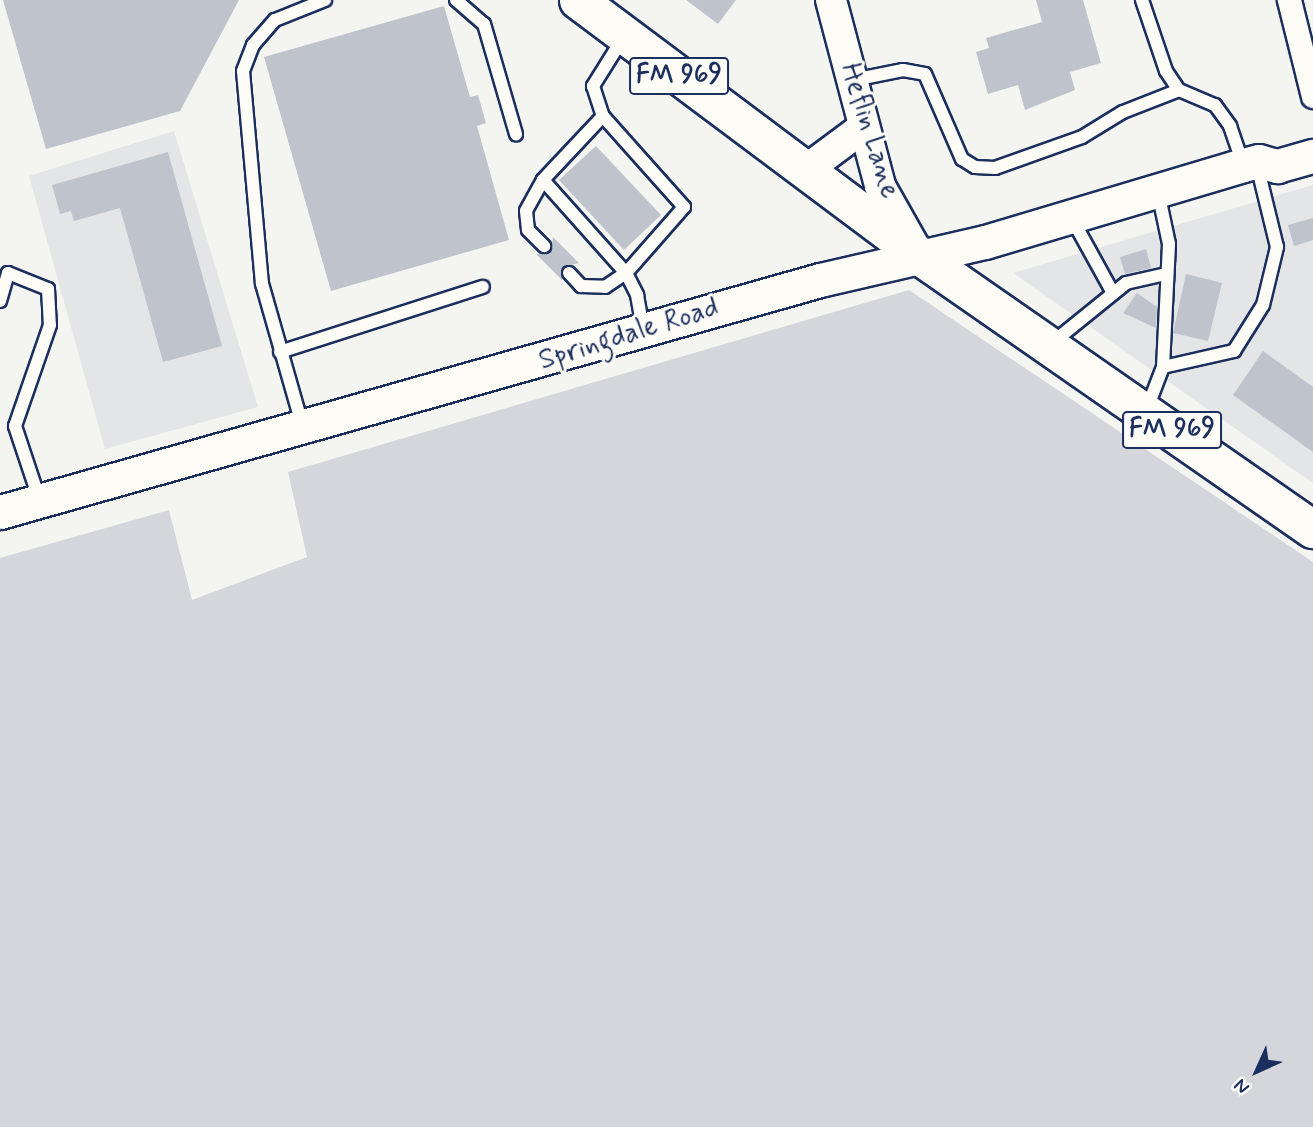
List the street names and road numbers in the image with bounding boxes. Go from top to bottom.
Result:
road number: FM 969 [628,54,730,99]
street label: Heflin Lane [833,61,905,201]
street label: Springdale Road [535,292,723,378]
road number: FM 969 [1121,408,1223,452]

